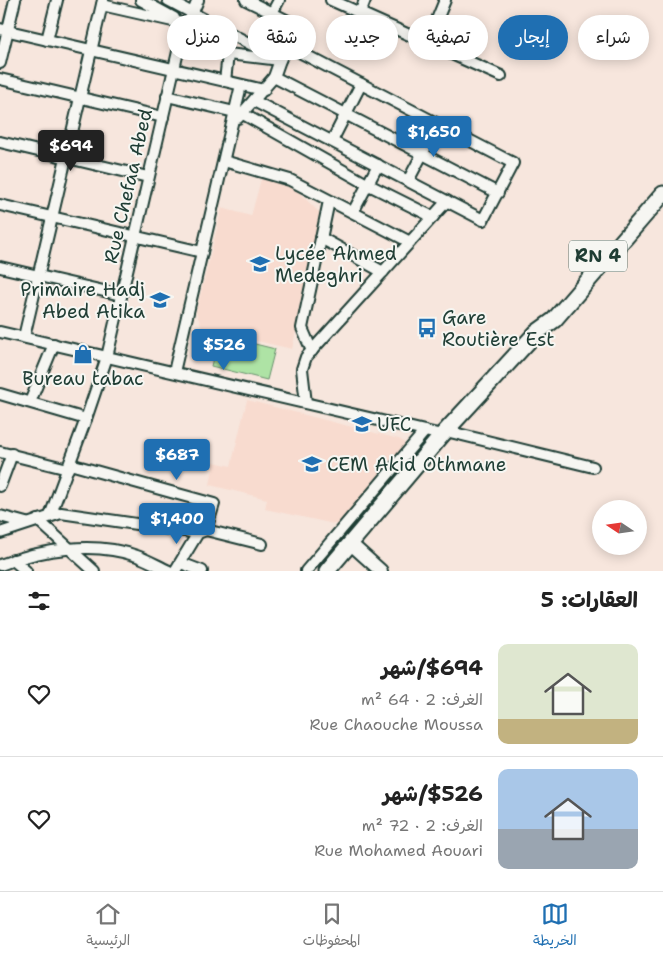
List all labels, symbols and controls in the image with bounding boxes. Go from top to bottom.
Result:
chip: منزل [167,15,238,60]
chip: شقة [248,15,316,60]
chip: جديد [326,15,398,60]
chip: تصفية [408,15,488,60]
chip: إيجار [498,15,568,60]
chip: شراء [578,15,649,60]
street label: Rue Chefaa Abed [98,106,158,266]
pin: $1,650 [393,116,475,158]
text: $1,650 [407,121,461,142]
pin: $694 [41,130,101,172]
text: $694 [49,135,93,156]
road number: RN 4 [569,240,627,272]
place label: Lycée Ahmed Medeghri [275,241,397,288]
school or university icon: Lycée Ahmed Medeghri [249,253,271,275]
place label: Primaire Hadj Abed Atika [20,277,145,324]
school or university icon: Primaire Hadj Abed Atika [149,289,171,311]
place label: Gare Routière Est [442,305,554,352]
bus stop icon: Gare Routière Est [416,317,438,339]
pin: $526 [194,328,254,371]
text: $526 [203,334,245,355]
shop icon: Bureau tabac [72,343,94,365]
place label: Bureau tabac [22,366,144,391]
place label: UFC [377,412,412,437]
school or university icon: UFC [351,413,373,435]
pin: $687 [147,438,207,481]
text: $687 [155,444,199,465]
place label: CEM Akid Othmane [327,452,507,477]
school or university icon: CEM Akid Othmane [301,453,323,475]
north arrow [592,500,648,555]
map controls [592,500,647,555]
pin: $1,400 [136,502,218,545]
text: $1,400 [150,508,204,529]
text: العقارات: 5 [541,586,638,614]
icon: filters [25,587,53,615]
text: $694/شهر [382,654,483,682]
icon: home [538,664,598,724]
icon: heart [25,680,53,708]
text: الغرف: 2 · 64 m² [361,689,483,710]
text: Rue Chaouche Moussa [309,714,483,735]
text: $526/شهر [383,780,483,808]
icon: home [538,789,598,849]
icon: heart [25,805,53,833]
text: الغرف: 2 · 72 m² [362,815,483,836]
text: Rue Mohamed Aouari [314,840,483,861]
tab: الرئيسية [86,900,130,953]
tab: المحفوظات [303,900,360,953]
tab: الخريطة [533,900,577,953]

